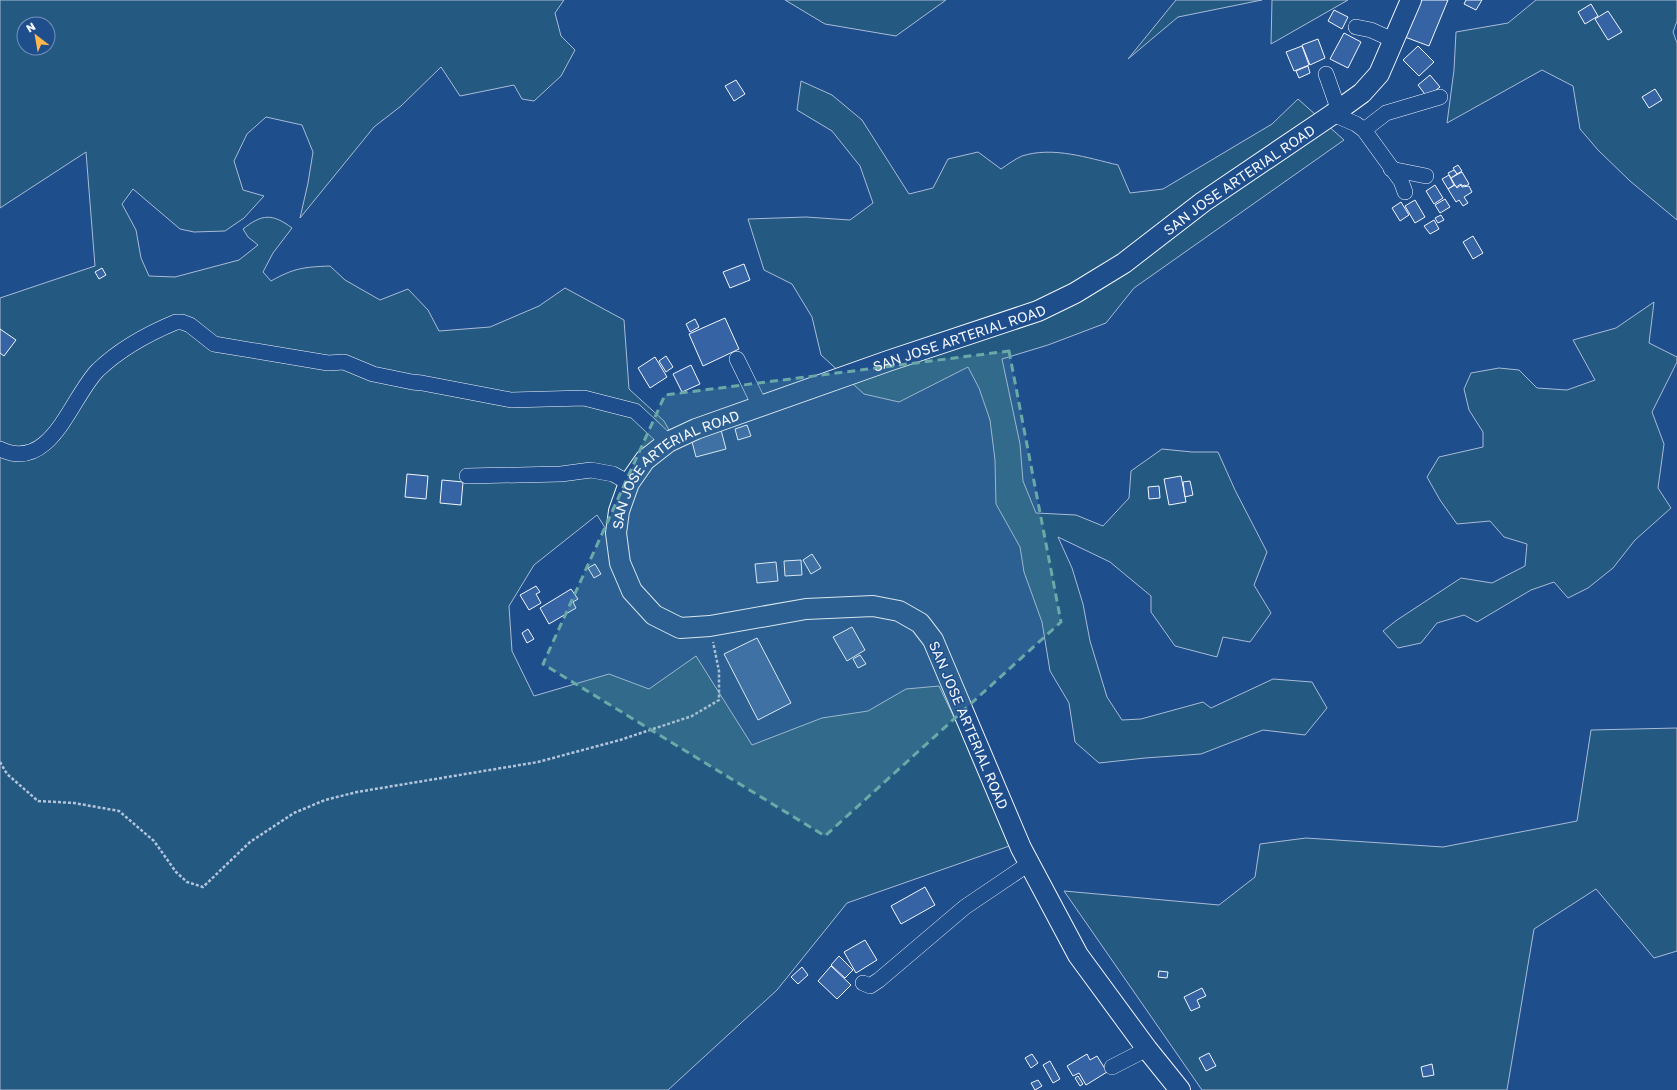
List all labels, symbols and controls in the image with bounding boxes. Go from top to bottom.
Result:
north arrow [16,16,56,56]
text: N [24,19,38,35]
street label: SAN JOSE ARTERIAL ROAD [1160,120,1318,238]
street label: SAN JOSE ARTERIAL ROAD [870,300,1048,374]
street label: SAN JOSE ARTERIAL ROAD [608,406,741,530]
street label: SAN JOSE ARTERIAL ROAD [926,638,1012,812]

